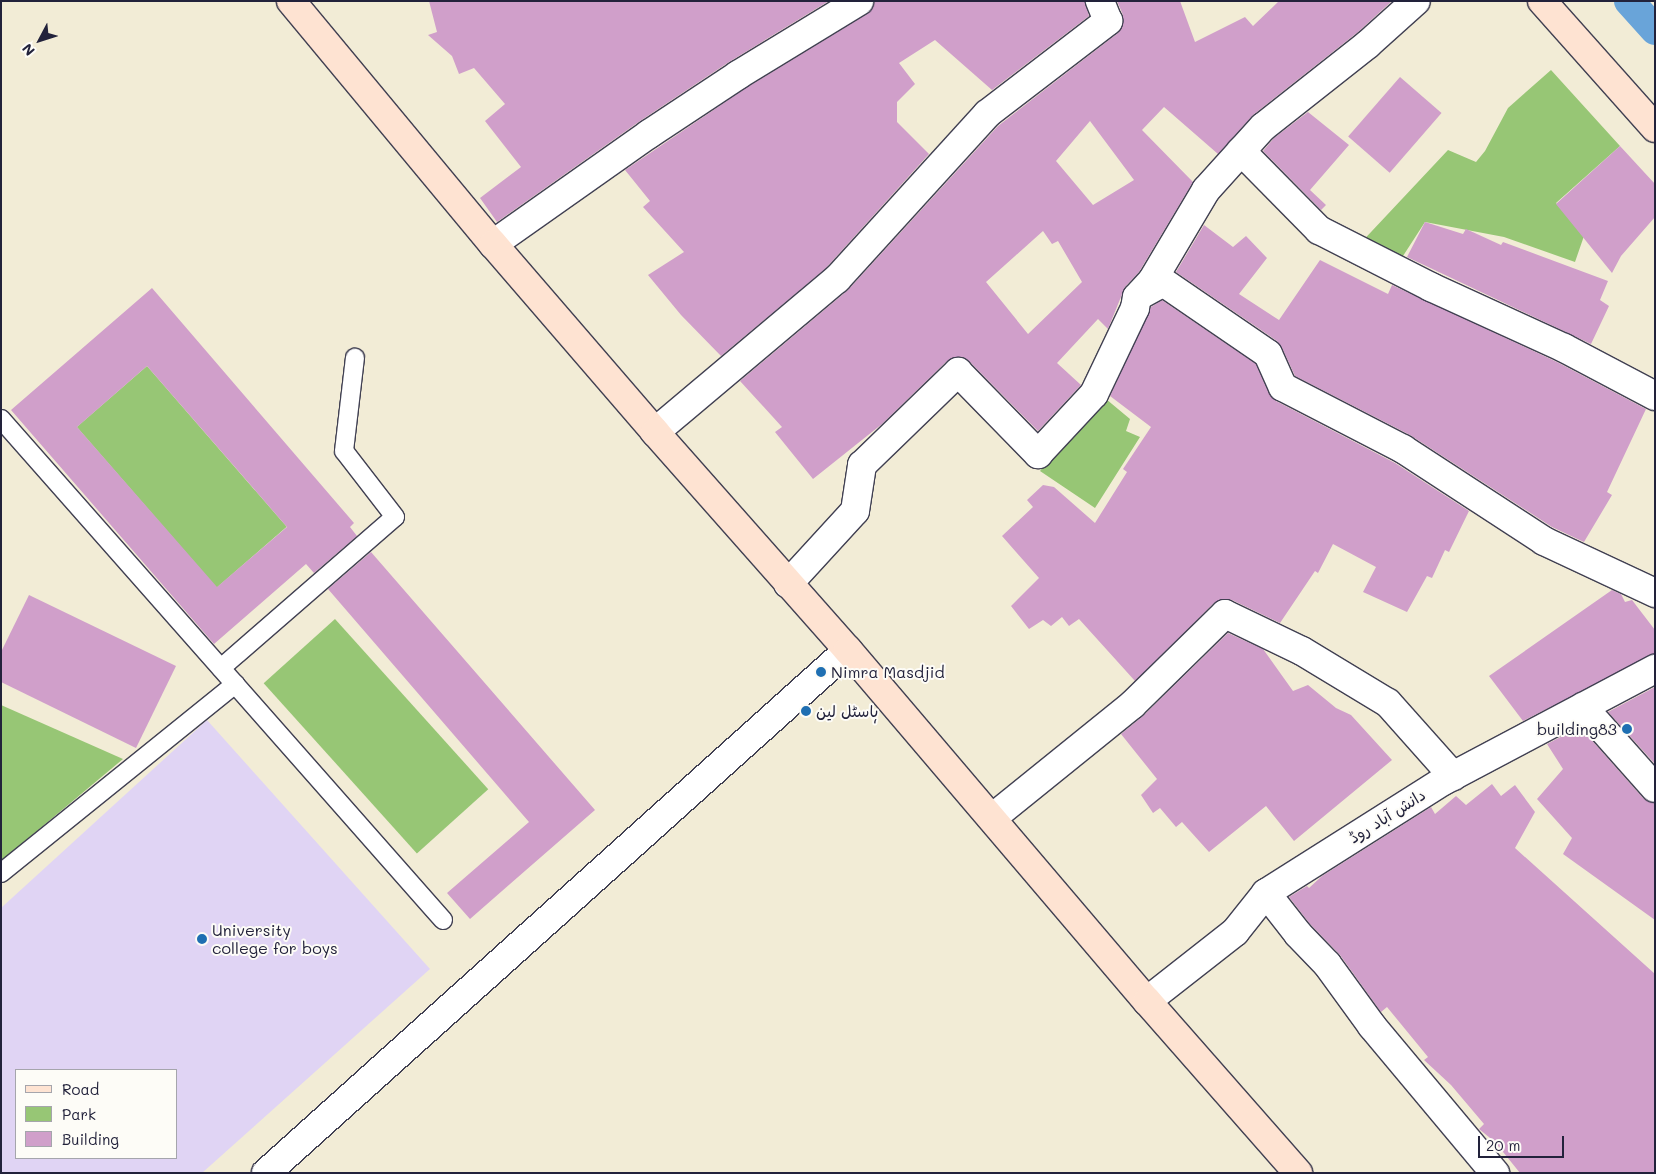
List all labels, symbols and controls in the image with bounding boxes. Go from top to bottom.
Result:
north arrow [15,15,65,65]
text: N [17,40,39,60]
place label: Nimra Masdjid [831,662,945,682]
marker: Nimra Masdjid [815,666,827,678]
place label: ہاسٹل لین [816,701,878,721]
marker: ہاسٹل لین [800,705,812,717]
place label: building83 [1537,719,1617,739]
marker: building83 [1621,723,1633,735]
street label: دانش آباد روڈ [1345,785,1429,847]
place label: University college for boys [212,920,338,958]
marker: University college for boys [196,933,208,945]
legend [15,1069,178,1159]
text: Road [62,1079,99,1099]
text: Park [62,1104,96,1124]
scale bar [1481,1126,1567,1158]
text: Building [62,1129,119,1149]
text: 20 m [1486,1135,1520,1155]

